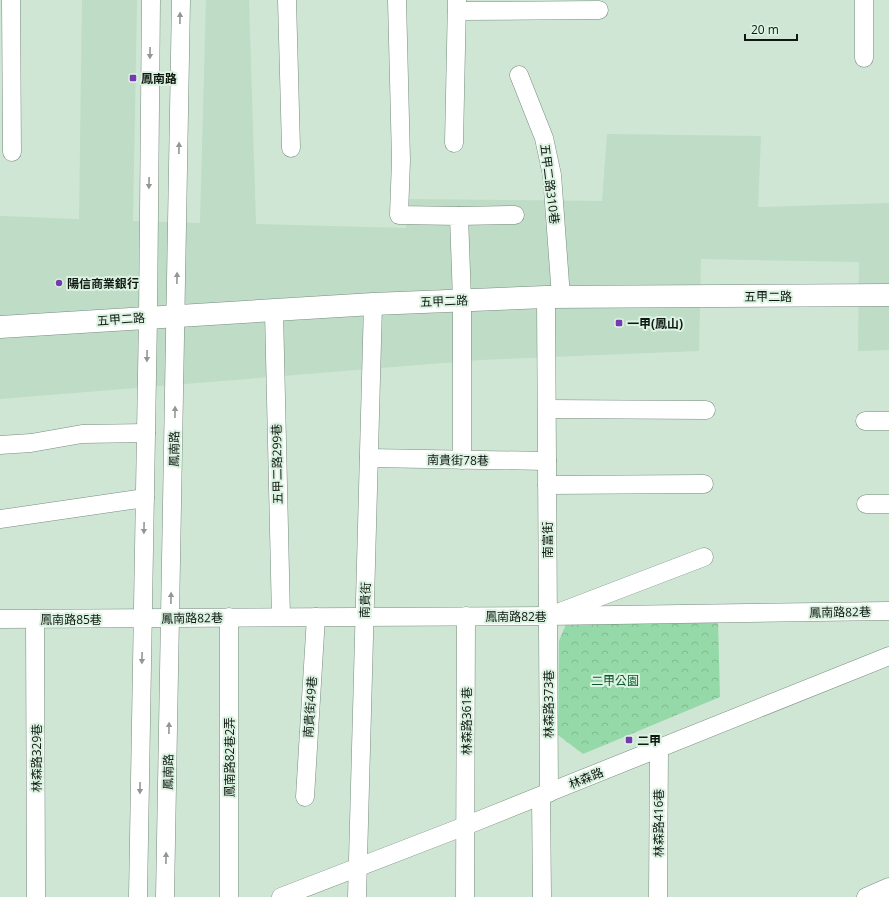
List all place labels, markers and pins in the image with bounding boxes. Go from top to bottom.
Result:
place label: 鳳南路 [141,70,177,87]
marker: 鳳南路 [128,73,138,83]
place label: 陽信商業銀行 [67,275,139,292]
marker: 陽信商業銀行 [54,278,64,288]
place label: 一甲(鳳山) [627,315,683,332]
marker: 一甲(鳳山) [614,318,624,328]
place label: 二甲 [637,732,661,749]
marker: 二甲 [624,735,634,745]

